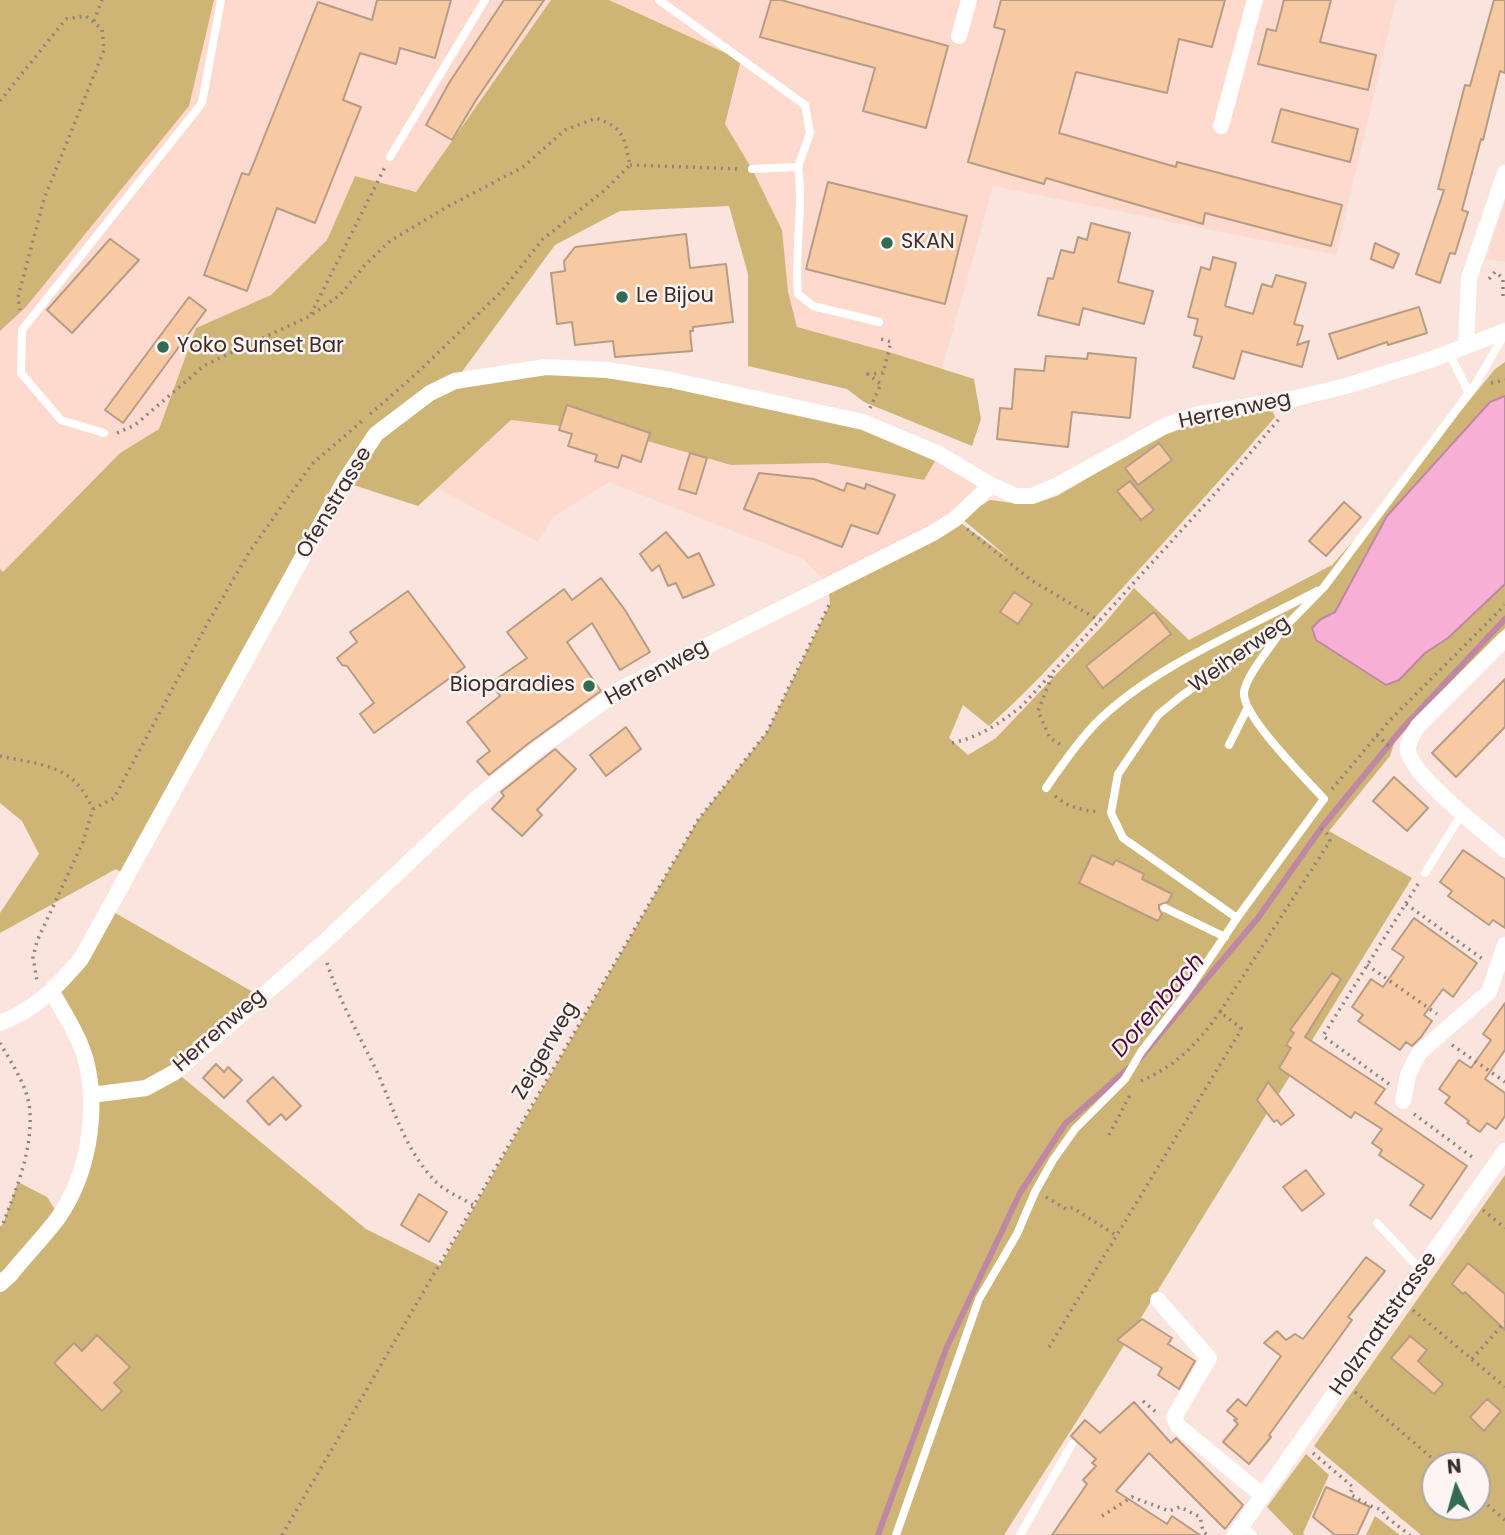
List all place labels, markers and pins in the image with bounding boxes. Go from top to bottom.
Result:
place label: SKAN [901,230,955,256]
marker: SKAN [879,235,895,251]
place label: Le Bijou [636,284,714,310]
marker: Le Bijou [614,289,630,305]
place label: Yoko Sunset Bar [177,334,344,360]
marker: Yoko Sunset Bar [155,339,171,355]
place label: Bioparadies [450,673,575,699]
marker: Bioparadies [581,678,597,694]

